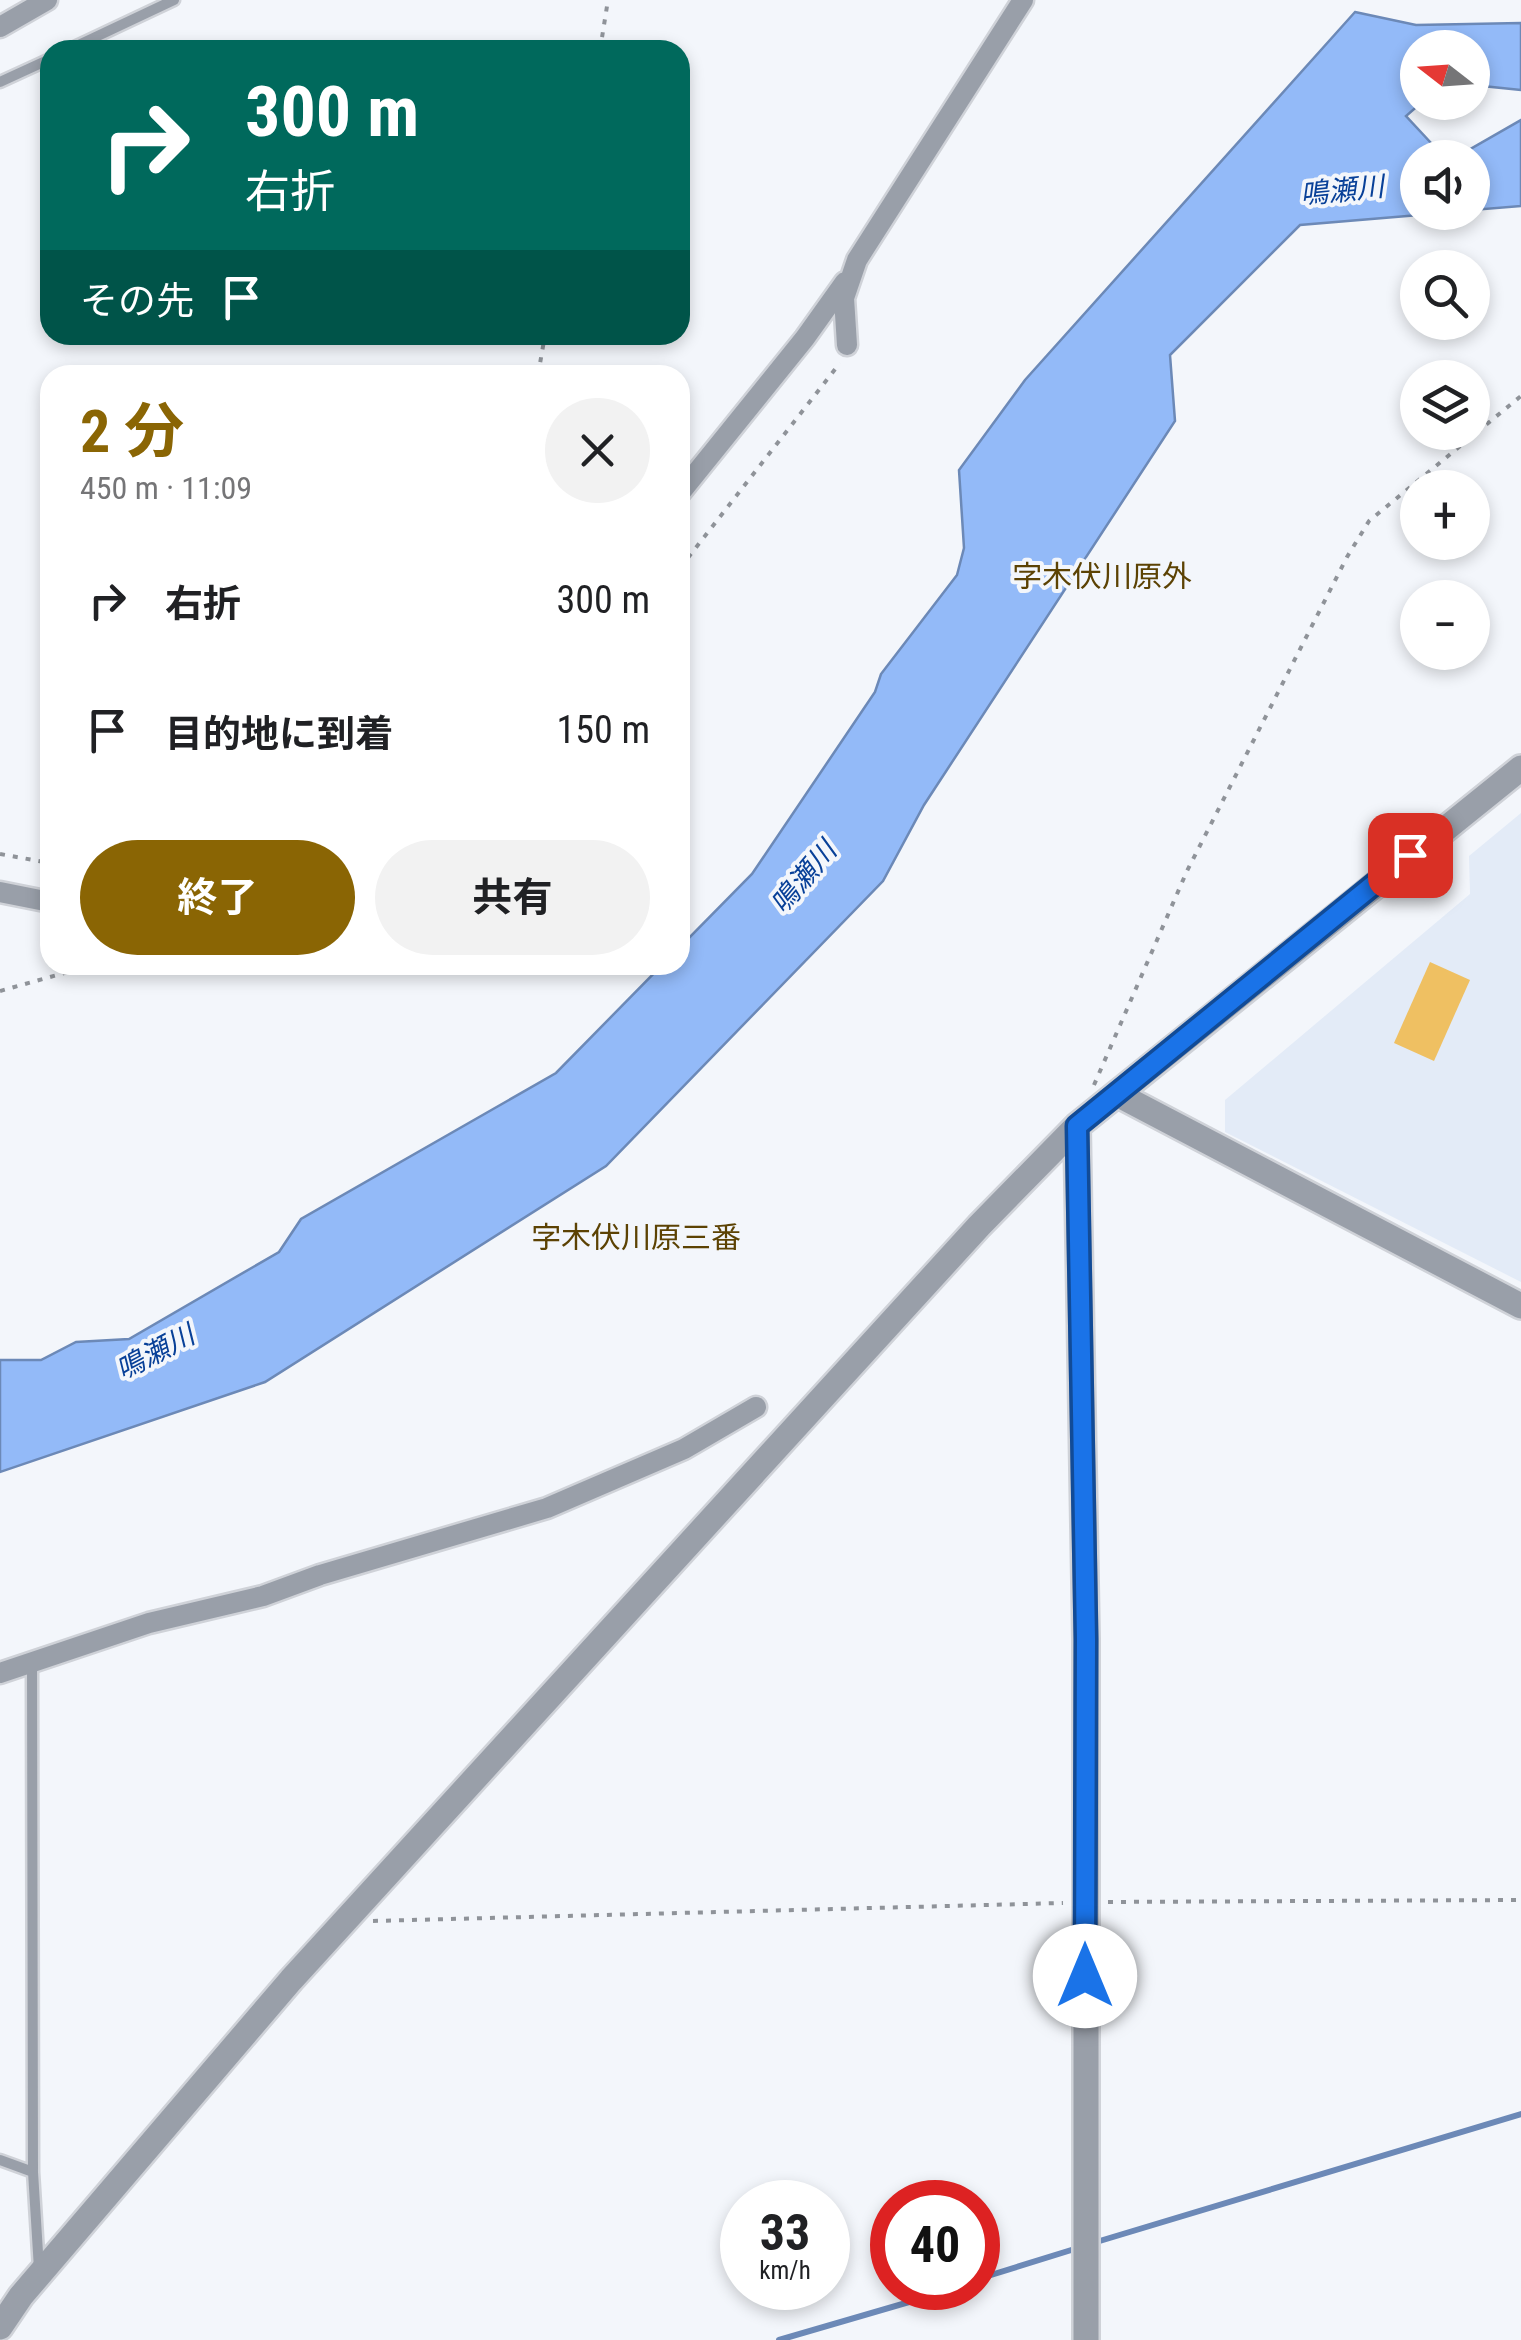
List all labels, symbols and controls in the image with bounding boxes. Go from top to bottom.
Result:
north arrow [1400,30,1490,120]
map controls [1400,30,1490,670]
text: 300 m [245,71,419,153]
icon: right [80,80,210,210]
button: sound [1400,140,1490,230]
text: 右折 [245,165,335,218]
water label: 鳴瀬川 [1299,169,1389,211]
button: search [1400,250,1490,340]
icon: arrive [214,270,269,325]
text: その先 [80,279,194,323]
button: layers [1400,360,1490,450]
text: 2 分 [80,396,184,467]
button: close [545,398,650,503]
text: 450 m · 11:09 [80,469,252,507]
button: + [1400,470,1490,560]
district label: 字木伏川原外 [1012,559,1192,594]
icon: right [80,573,135,628]
text: 300 m [556,578,650,622]
button: − [1400,580,1490,670]
text: 右折 [165,582,241,626]
icon: arrive [80,703,135,758]
text: 150 m [556,708,650,752]
text: 目的地に到着 [165,712,393,756]
pin [1368,813,1453,898]
icon: arrive [1383,828,1438,883]
water label: 鳴瀬川 [764,832,845,920]
button: 終了 [80,840,355,955]
button: 共有 [375,840,650,955]
district label: 字木伏川原三番 [531,1220,741,1255]
water label: 鳴瀬川 [110,1317,203,1387]
position arrow [1033,1924,1137,2028]
speed limit sign: 40 [870,2180,1000,2310]
text: 33 [760,2204,810,2262]
text: km/h [759,2256,811,2285]

